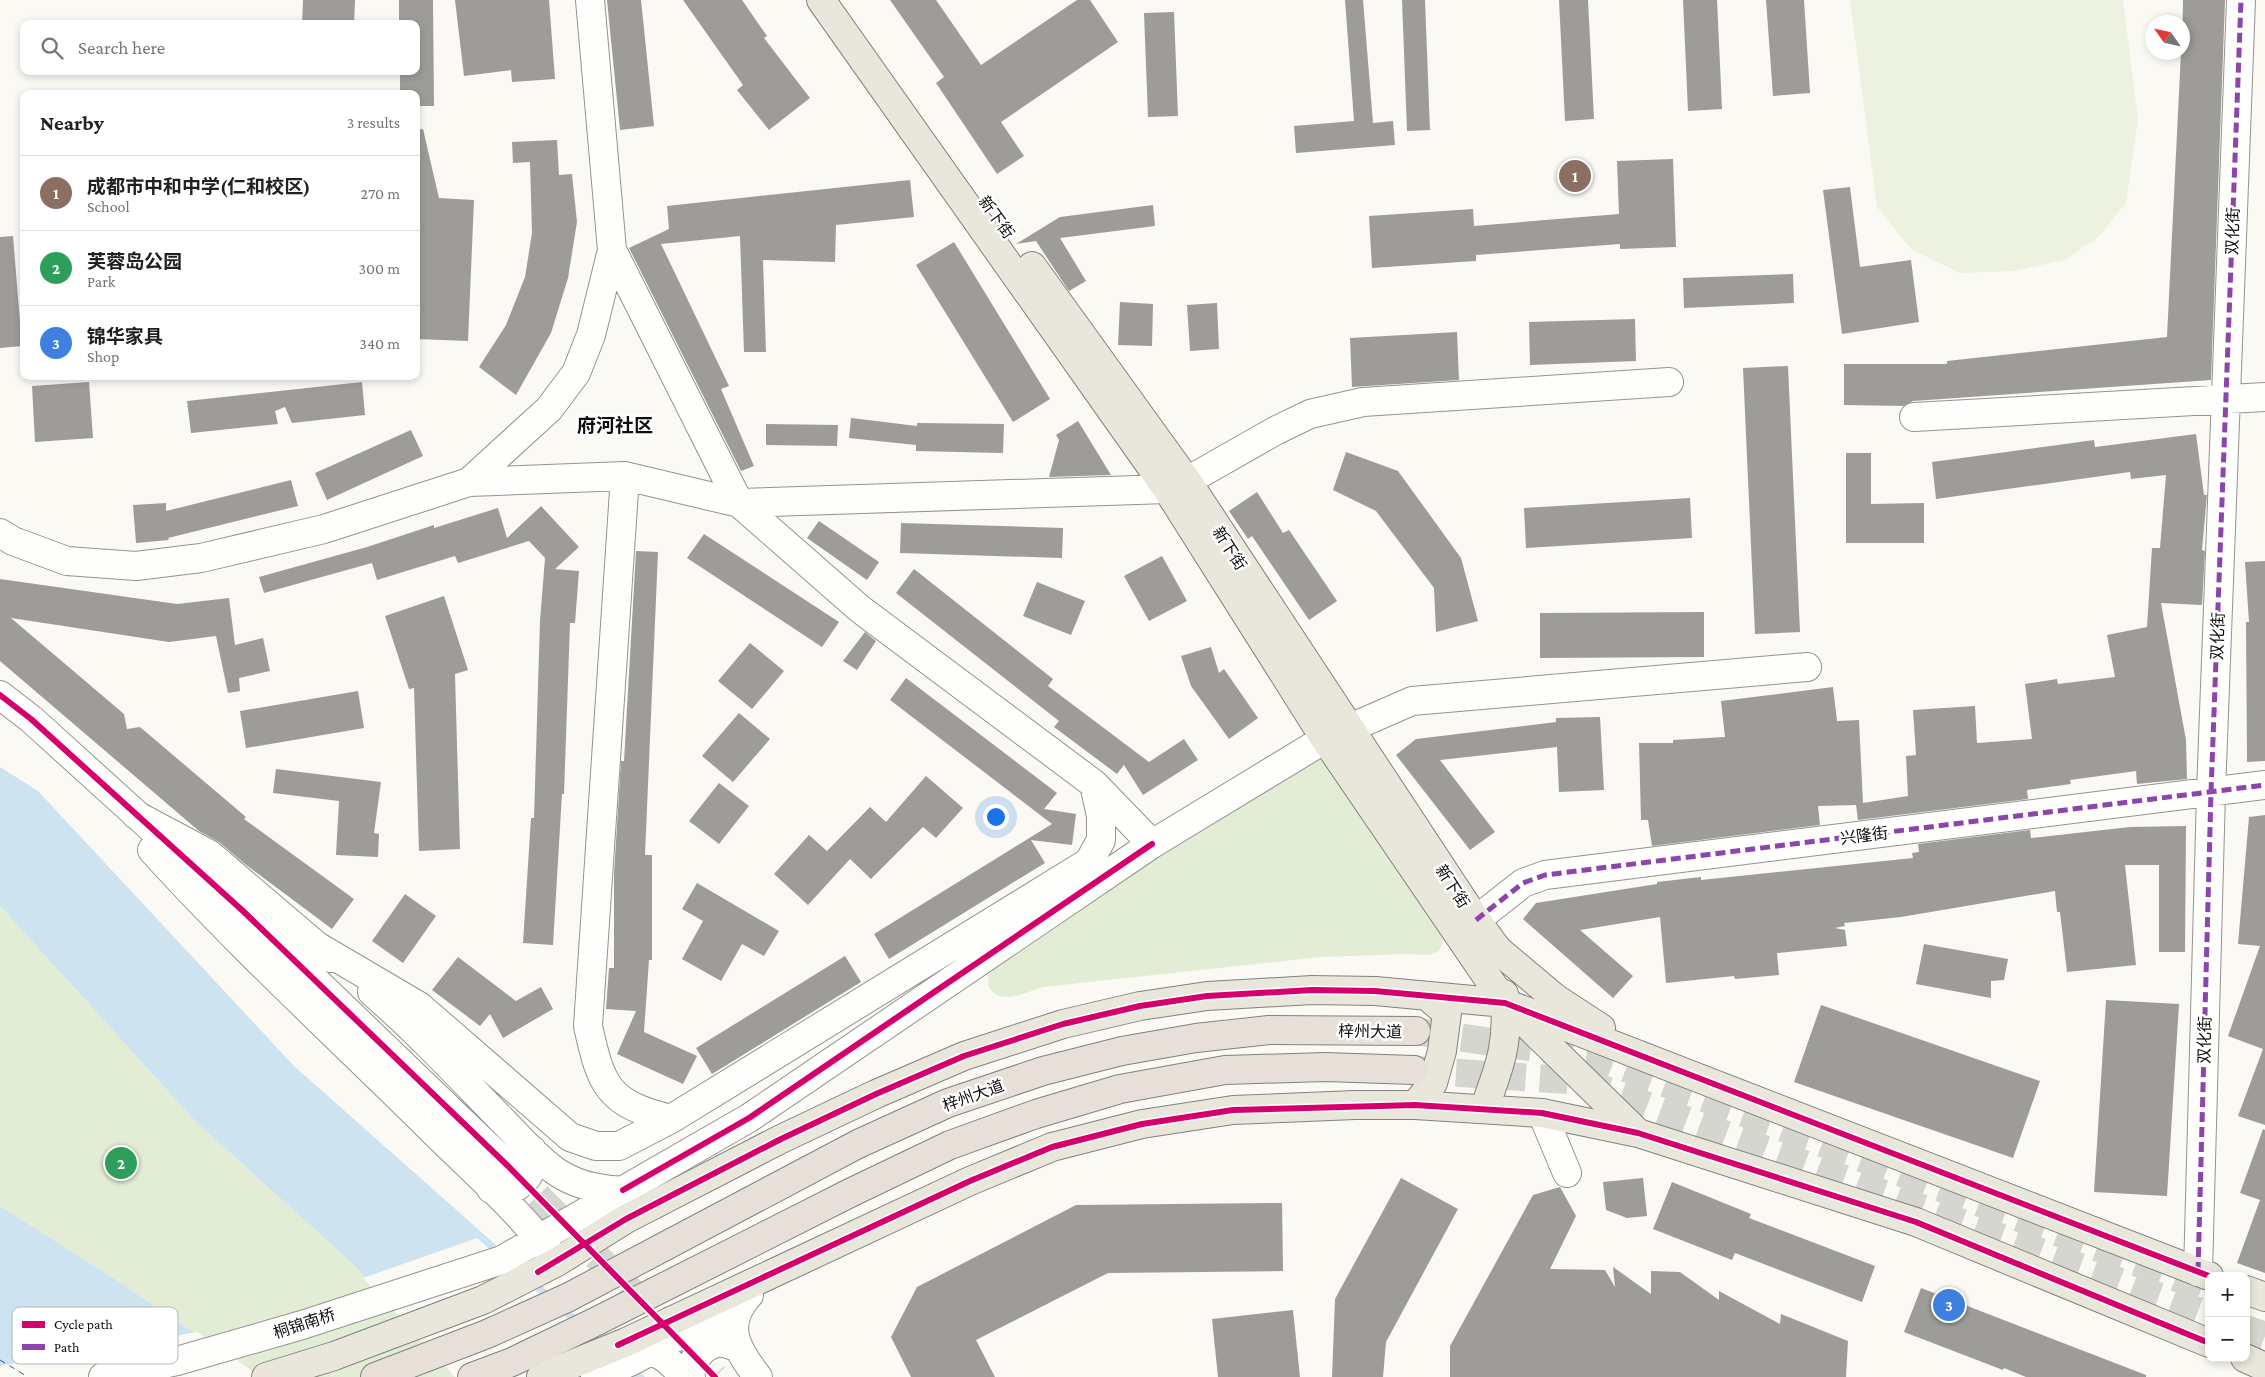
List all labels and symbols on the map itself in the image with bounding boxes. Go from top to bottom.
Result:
north arrow [2145,15,2190,60]
pin: 1 [1559,157,1591,195]
street label: 新下街 [976,193,1018,242]
street label: 双化街 [2223,207,2242,255]
district label: 府河社区 [577,415,653,436]
street label: 新下街 [1209,524,1250,573]
street label: 双化街 [2208,612,2227,660]
your location [983,804,1009,830]
street label: 兴隆街 [1839,824,1889,847]
street label: 新下街 [1432,862,1473,911]
street label: 双化街 [2196,1016,2213,1064]
street label: 梓州大道 [1338,1022,1402,1041]
street label: 梓州大道 [940,1077,1006,1114]
pin: 2 [105,1144,137,1182]
pin: 3 [1933,1286,1965,1324]
street label: 桐锦南桥 [271,1306,337,1341]
legend [12,1307,178,1364]
text: Cycle path [54,1316,113,1332]
text: Path [54,1339,80,1355]

